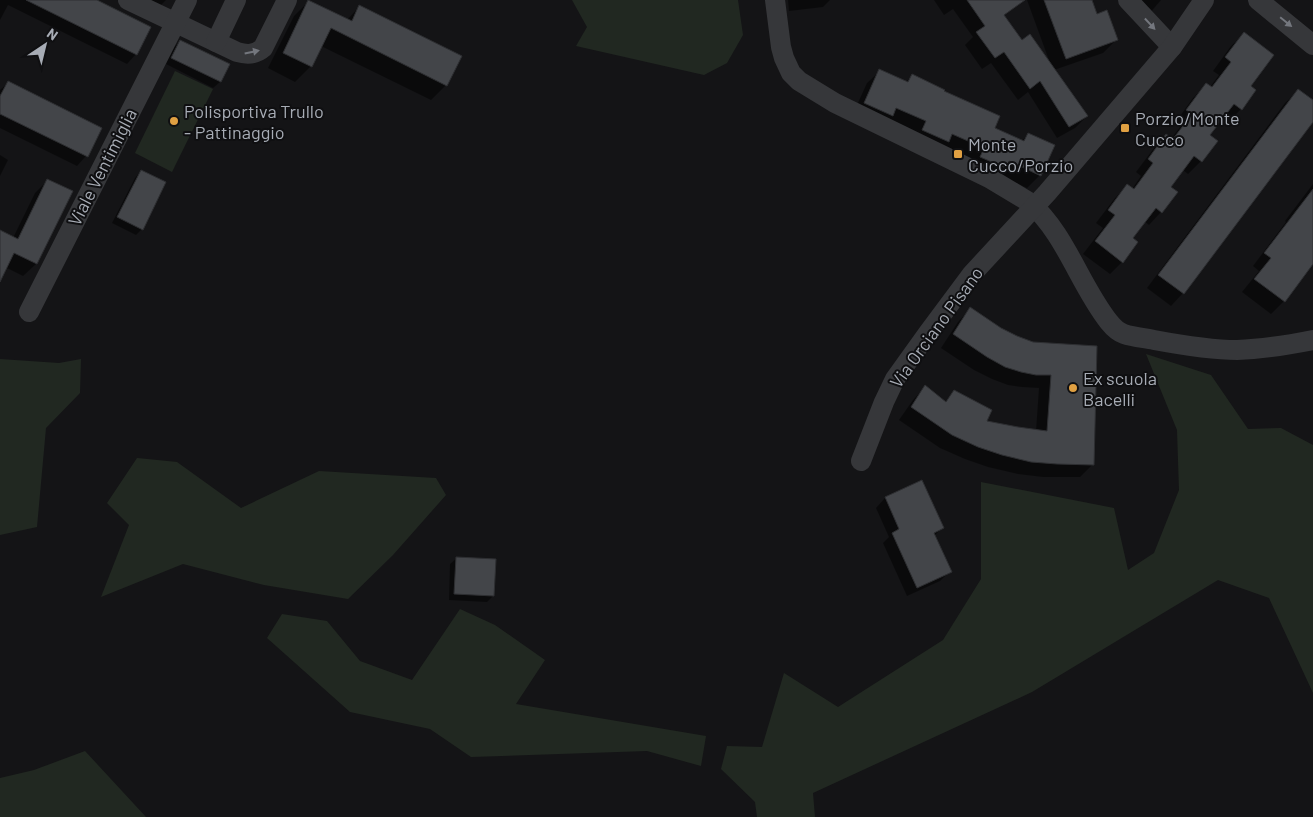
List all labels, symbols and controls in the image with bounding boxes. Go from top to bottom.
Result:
one-way arrow [1144,17,1156,29]
one-way arrow [1279,17,1292,28]
north arrow [20,20,70,70]
text: N [44,24,61,44]
one-way arrow [244,48,260,56]
place label: Polisportiva Trullo - Pattinaggio [184,100,324,143]
street label: Viale Ventimiglia [63,105,141,229]
place label: Porzio/Monte Cucco [1135,107,1240,150]
marker: Polisportiva Trullo - Pattinaggio [168,115,180,127]
marker: Porzio/Monte Cucco [1119,122,1131,134]
place label: Monte Cucco/Porzio [968,133,1073,176]
marker: Monte Cucco/Porzio [952,148,964,160]
street label: Via Orciano Pisano [885,262,987,392]
place label: Ex scuola Bacelli [1083,367,1157,410]
marker: Ex scuola Bacelli [1067,382,1079,394]

